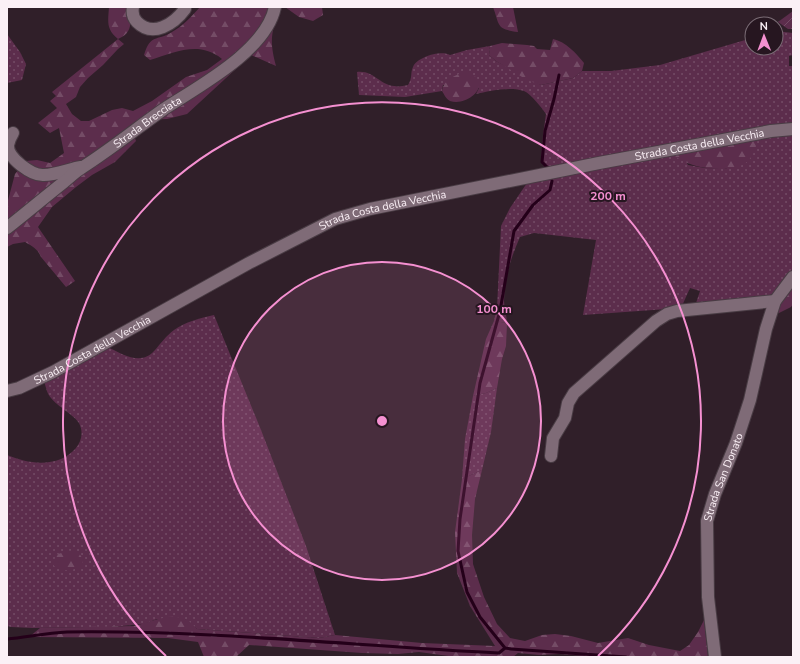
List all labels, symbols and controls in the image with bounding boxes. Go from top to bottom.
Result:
north arrow [744,16,784,56]
text: N [760,19,768,34]
street label: Strada Brecciata [110,93,185,152]
street label: Strada Costa della Vecchia [634,125,766,164]
street label: Strada Costa della Vecchia [316,187,448,234]
text: 200 m [590,188,626,204]
text: 100 m [476,301,512,317]
street label: Strada Costa della Vecchia [31,312,154,388]
centre of rings [375,414,389,428]
street label: Strada San Donato [700,431,747,523]

